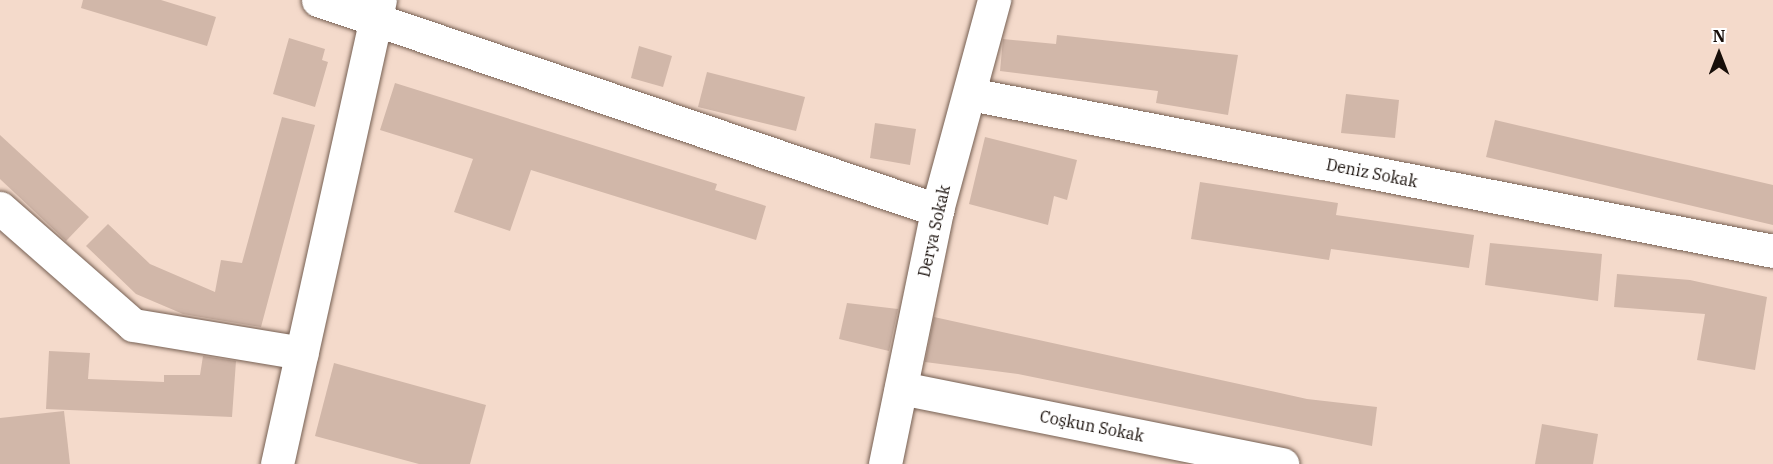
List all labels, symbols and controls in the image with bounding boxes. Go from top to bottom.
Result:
north arrow [1689,24,1749,84]
text: N [1713,26,1725,46]
street label: Deniz Sokak [1325,155,1419,191]
street label: Derya Sokak [914,183,954,279]
street label: Coşkun Sokak [1038,406,1146,446]

